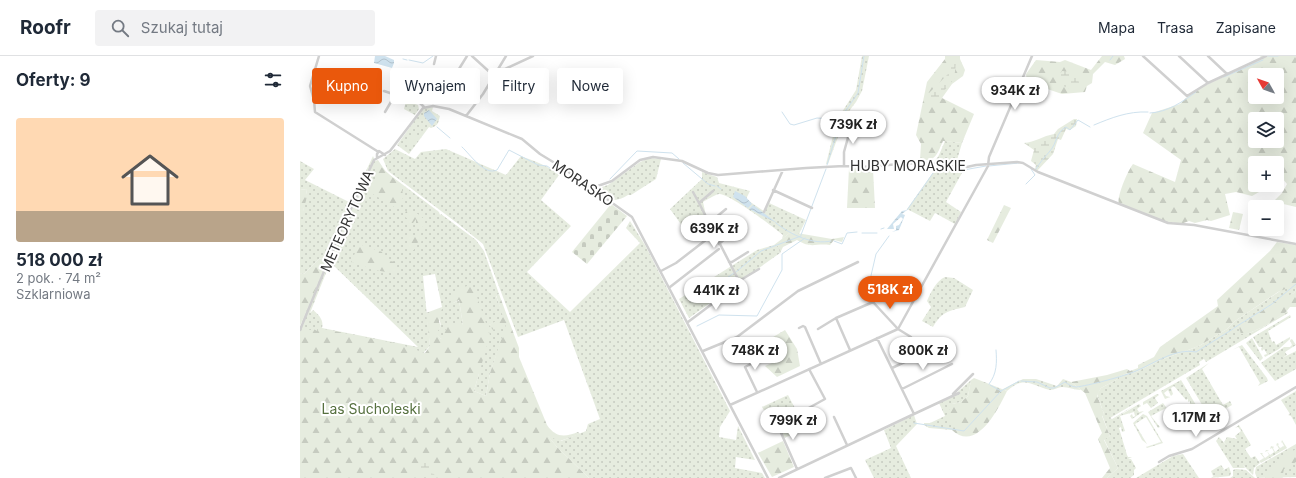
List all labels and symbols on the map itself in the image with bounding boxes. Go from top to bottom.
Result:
north arrow [1248,68,1284,104]
pin: 934K zł [978,77,1052,111]
pin: 739K zł [816,111,890,145]
street label: MORASKO [549,156,617,209]
street label: HUBY MORASKIE [850,157,966,174]
street label: METEORYTOWA [316,167,377,274]
pin: 639K zł [677,215,751,249]
pin: 518K zł [853,276,927,310]
pin: 441K zł [679,277,753,311]
pin: 748K zł [718,337,792,371]
pin: 800K zł [886,337,960,371]
park label: Las Sucholeski [321,400,421,417]
pin: 1.17M zł [1155,404,1237,438]
pin: 799K zł [756,407,830,441]

